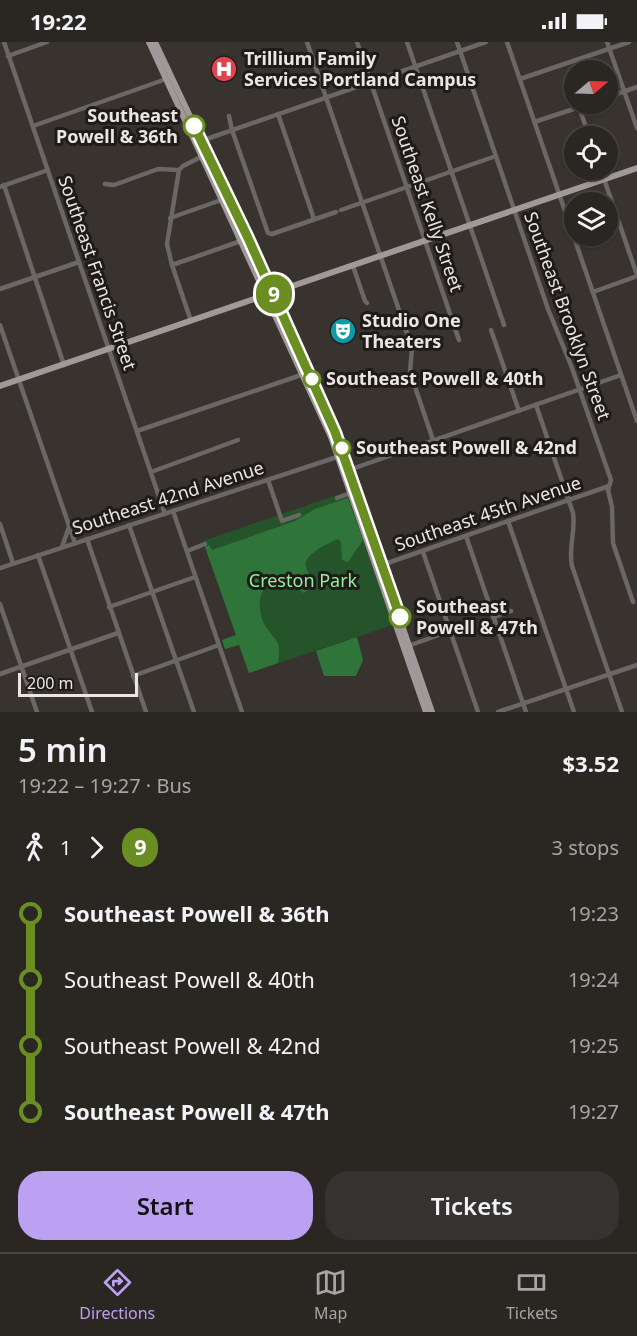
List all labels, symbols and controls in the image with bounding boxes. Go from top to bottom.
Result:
text: 19:22 [30,6,87,36]
place label: Trillium Family Services Portland Campus [244,46,476,91]
hospital icon: Trillium Family Services Portland Campus [209,54,239,84]
north arrow [564,60,618,114]
map controls [564,60,618,246]
place label: Southeast Powell & 36th [56,103,178,148]
street label: Southeast Kelly Street [387,113,469,295]
marker: Southeast Powell & 36th [183,115,205,137]
button: locate [564,126,618,180]
street label: Southeast Francis Street [53,172,143,374]
button: layers [564,192,618,246]
street label: Southeast Brooklyn Street [519,208,617,423]
line badge: 9 [254,274,294,314]
text: 9 [268,280,280,308]
place label: Studio One Theaters [362,308,461,353]
theatre icon: Studio One Theaters [328,316,358,346]
place label: Southeast Powell & 40th [326,366,543,390]
marker: Southeast Powell & 40th [303,370,321,388]
place label: Southeast Powell & 42nd [356,435,577,459]
marker: Southeast Powell & 42nd [333,439,351,457]
street label: Southeast 42nd Avenue [69,455,267,539]
street label: Southeast 45th Avenue [391,470,584,556]
park label: Creston Park [249,568,358,592]
place label: Southeast Powell & 47th [416,594,538,639]
marker: Southeast Powell & 47th [389,606,411,628]
scale bar [18,670,138,698]
text: 200 m [27,672,74,694]
text: 5 min [18,727,108,772]
text: $3.52 [562,748,619,778]
text: 19:22 – 19:27 · Bus [18,772,191,799]
icon: walk [18,831,51,864]
icon: forward [80,831,113,864]
text: 9 [134,833,146,861]
text: 1 [60,834,71,861]
text: 3 stops [552,834,619,861]
text: Southeast Powell & 36th [64,898,330,928]
text: 19:23 [568,900,619,927]
text: Southeast Powell & 40th [64,964,315,994]
text: 19:24 [568,966,619,993]
text: Southeast Powell & 42nd [64,1030,321,1060]
text: 19:25 [568,1032,619,1059]
text: Southeast Powell & 47th [64,1096,330,1126]
text: 19:27 [568,1098,619,1125]
button: Start [18,1171,313,1240]
button: Tickets [325,1171,619,1240]
tab: Directions [79,1266,155,1324]
tab: Map [314,1266,347,1324]
tab: Tickets [506,1266,558,1324]

